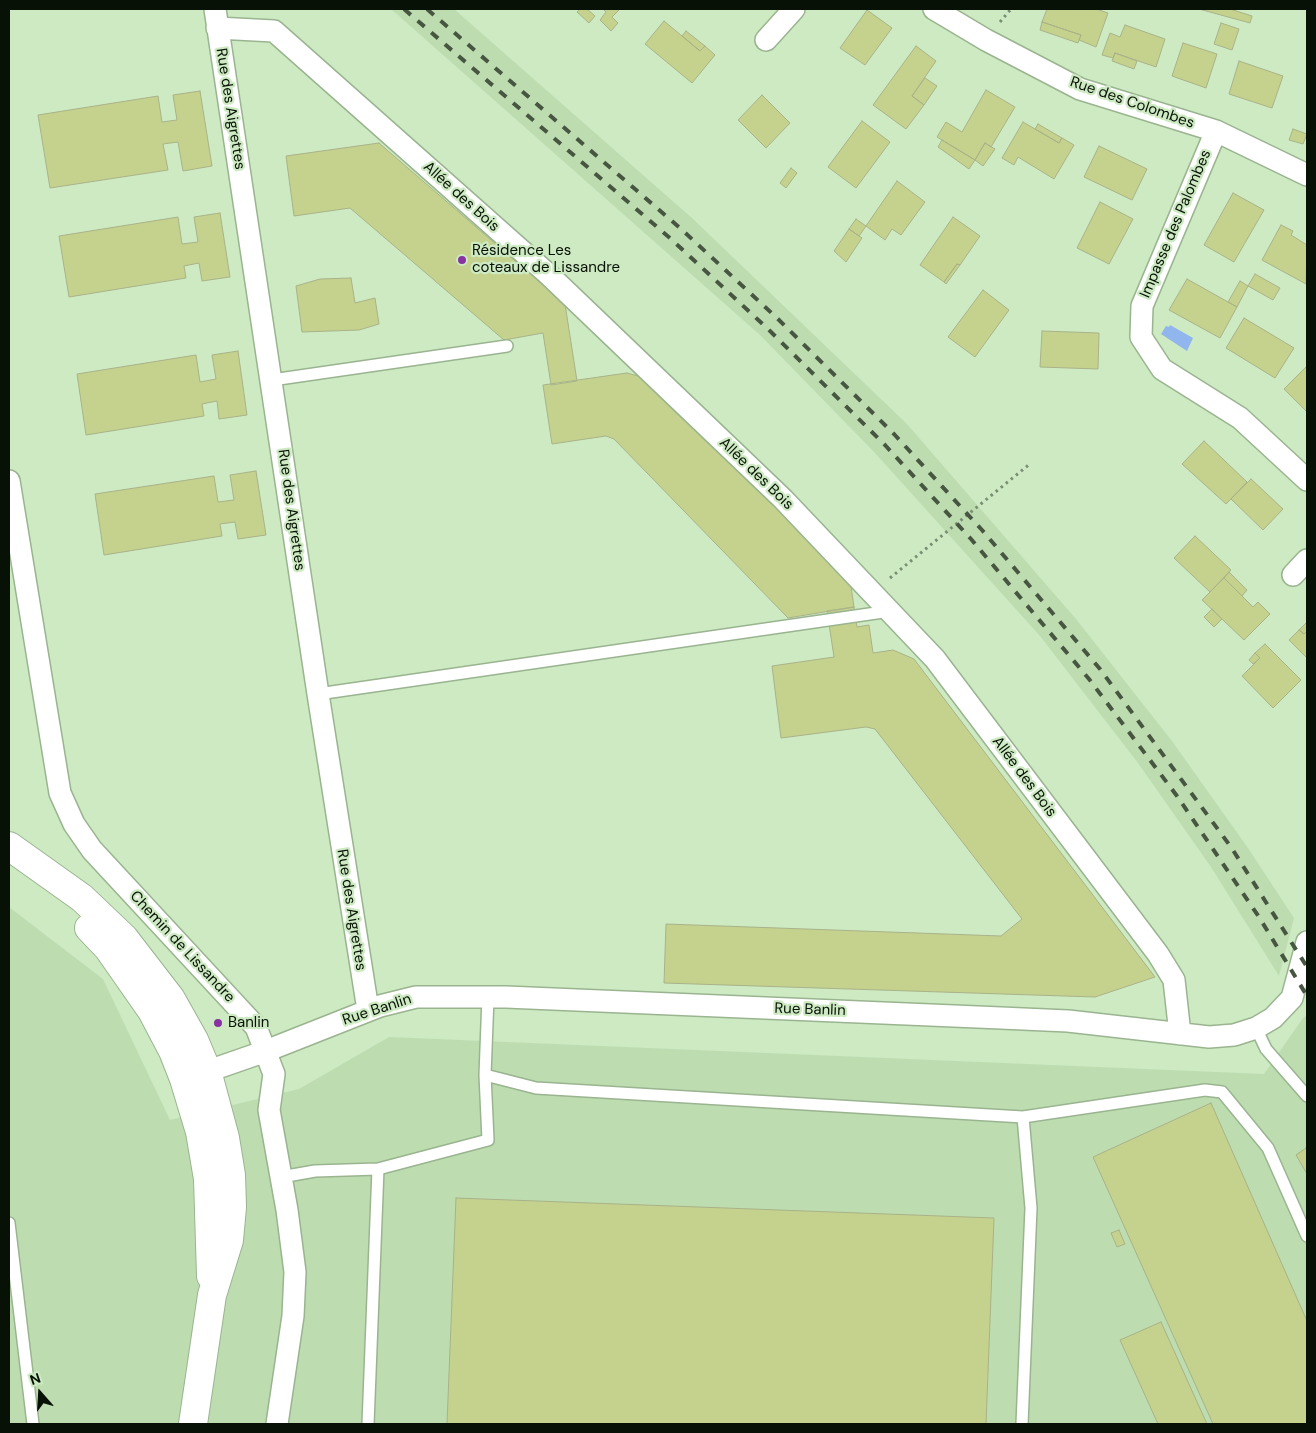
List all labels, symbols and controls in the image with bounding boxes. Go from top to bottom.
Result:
street label: Rue des Aigrettes [212,47,248,171]
street label: Rue des Colombes [1068,73,1196,133]
street label: Impasse des Palombes [1137,147,1215,301]
street label: Allée des Bois [419,158,503,236]
place label: Résidence Les coteaux de Lissandre [472,242,620,277]
marker: Résidence Les coteaux de Lissandre [456,254,468,266]
street label: Allée des Bois [715,434,797,514]
street label: Rue des Aigrettes [274,448,308,572]
street label: Allée des Bois [988,733,1060,821]
street label: Rue des Aigrettes [333,848,369,972]
street label: Chemin de Lissandre [126,888,238,1006]
street label: Rue Banlin [340,990,414,1030]
street label: Rue Banlin [774,1000,846,1020]
place label: Banlin [228,1014,269,1032]
marker: Banlin [212,1017,224,1029]
north arrow [15,1368,65,1418]
text: N [27,1369,43,1389]

